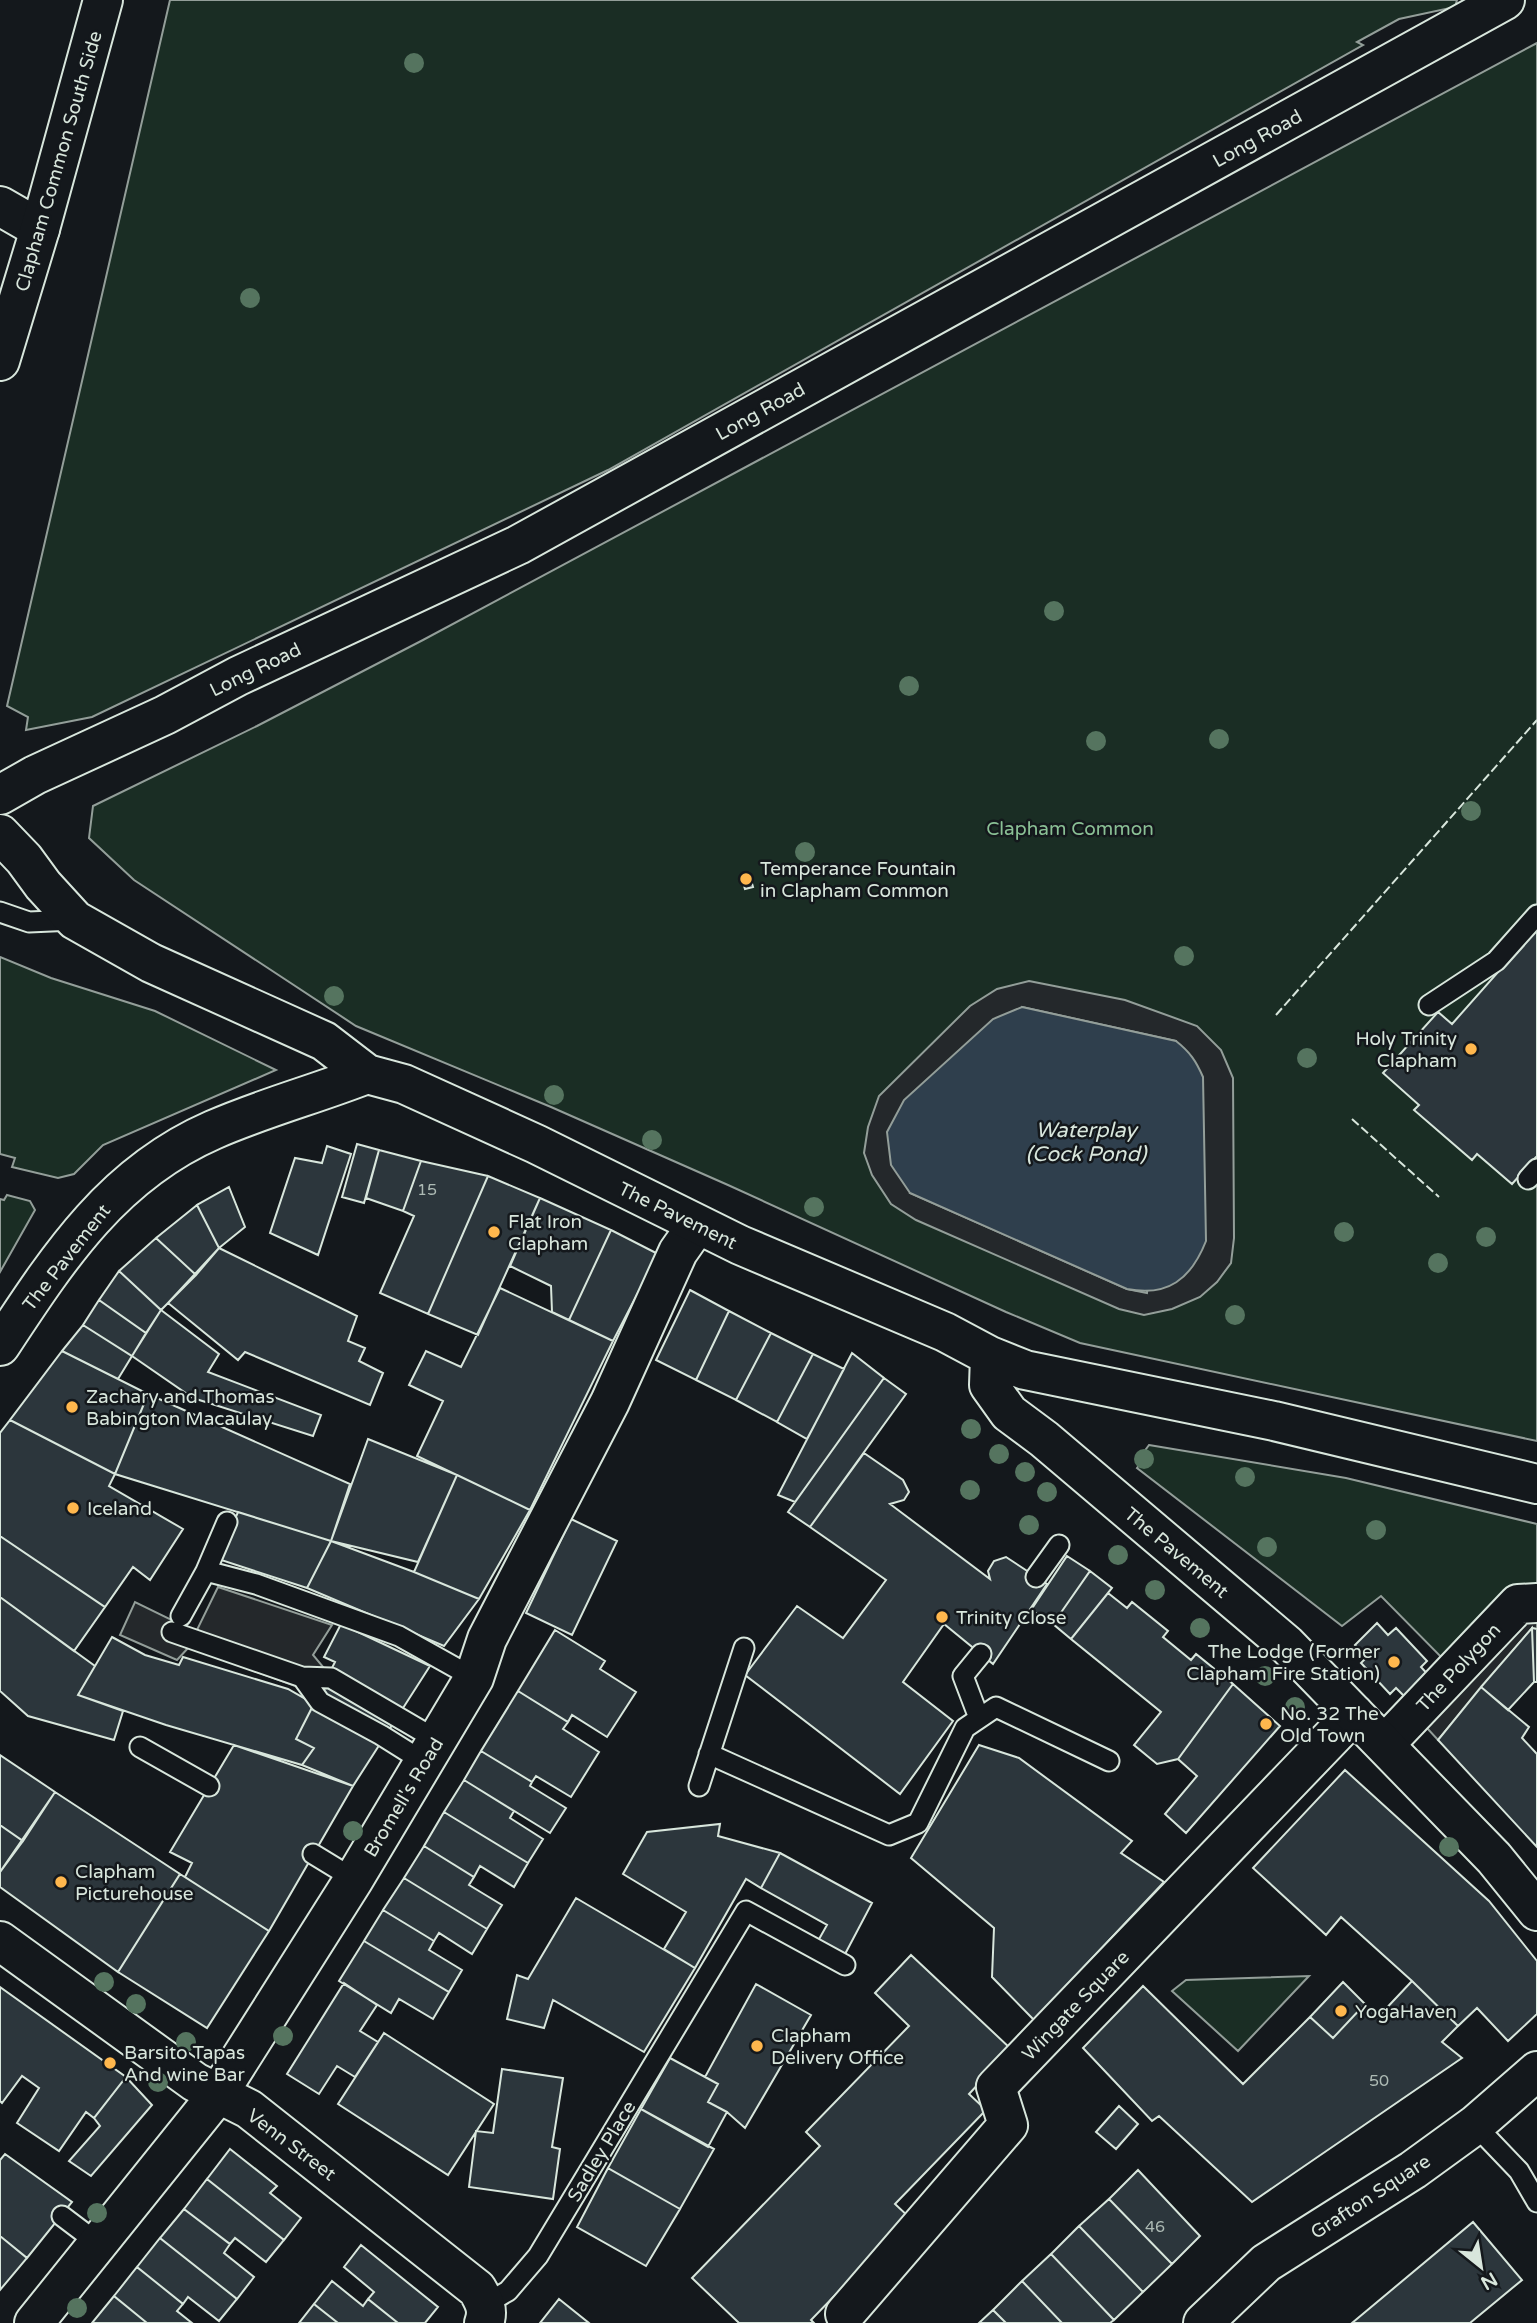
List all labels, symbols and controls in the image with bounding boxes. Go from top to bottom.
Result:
street label: Clapham Common South Side [11,28,107,294]
street label: Long Road [1209,105,1306,172]
street label: Long Road [712,378,809,445]
street label: Long Road [206,638,305,701]
park label: Clapham Common [986,818,1154,840]
place label: Temperance Fountain in Clapham Common [760,858,956,902]
marker: Temperance Fountain in Clapham Common [738,871,754,887]
place label: Holy Trinity Clapham [1355,1028,1457,1072]
marker: Holy Trinity Clapham [1463,1041,1479,1057]
water label: Waterplay (Cock Pond) [1026,1118,1148,1167]
street label: The Pavement [615,1178,740,1254]
house number: 15 [417,1180,437,1200]
street label: The Pavement [18,1200,115,1315]
place label: Flat Iron Clapham [508,1211,588,1255]
marker: Flat Iron Clapham [486,1224,502,1240]
place label: Zachary and Thomas Babington Macaulay [86,1386,275,1430]
marker: Zachary and Thomas Babington Macaulay [64,1399,80,1415]
place label: Iceland [87,1498,152,1520]
marker: Iceland [65,1500,81,1516]
street label: The Pavement [1120,1503,1233,1603]
place label: Trinity Close [956,1607,1066,1629]
marker: Trinity Close [934,1609,950,1625]
street label: The Polygon [1412,1619,1505,1716]
place label: The Lodge (Former Clapham Fire Station) [1186,1641,1381,1685]
marker: The Lodge (Former Clapham Fire Station) [1386,1654,1402,1670]
place label: No. 32 The Old Town [1280,1703,1379,1747]
marker: No. 32 The Old Town [1258,1716,1274,1732]
street label: Bromell's Road [360,1734,448,1861]
place label: Clapham Picturehouse [75,1861,194,1905]
marker: Clapham Picturehouse [53,1874,69,1890]
street label: Wingate Square [1018,1946,1134,2065]
place label: YogaHaven [1355,2001,1457,2023]
marker: YogaHaven [1333,2003,1349,2019]
place label: Clapham Delivery Office [771,2025,904,2069]
marker: Clapham Delivery Office [749,2038,765,2054]
place label: Barsito Tapas And wine Bar [124,2042,245,2086]
marker: Barsito Tapas And wine Bar [102,2055,118,2071]
house number: 50 [1369,2071,1389,2091]
street label: Sadley Place [563,2097,641,2206]
street label: Venn Street [243,2104,340,2185]
street label: Grafton Square [1307,2150,1434,2244]
house number: 46 [1145,2217,1165,2237]
north arrow [1446,2232,1516,2302]
text: N [1477,2268,1501,2294]

